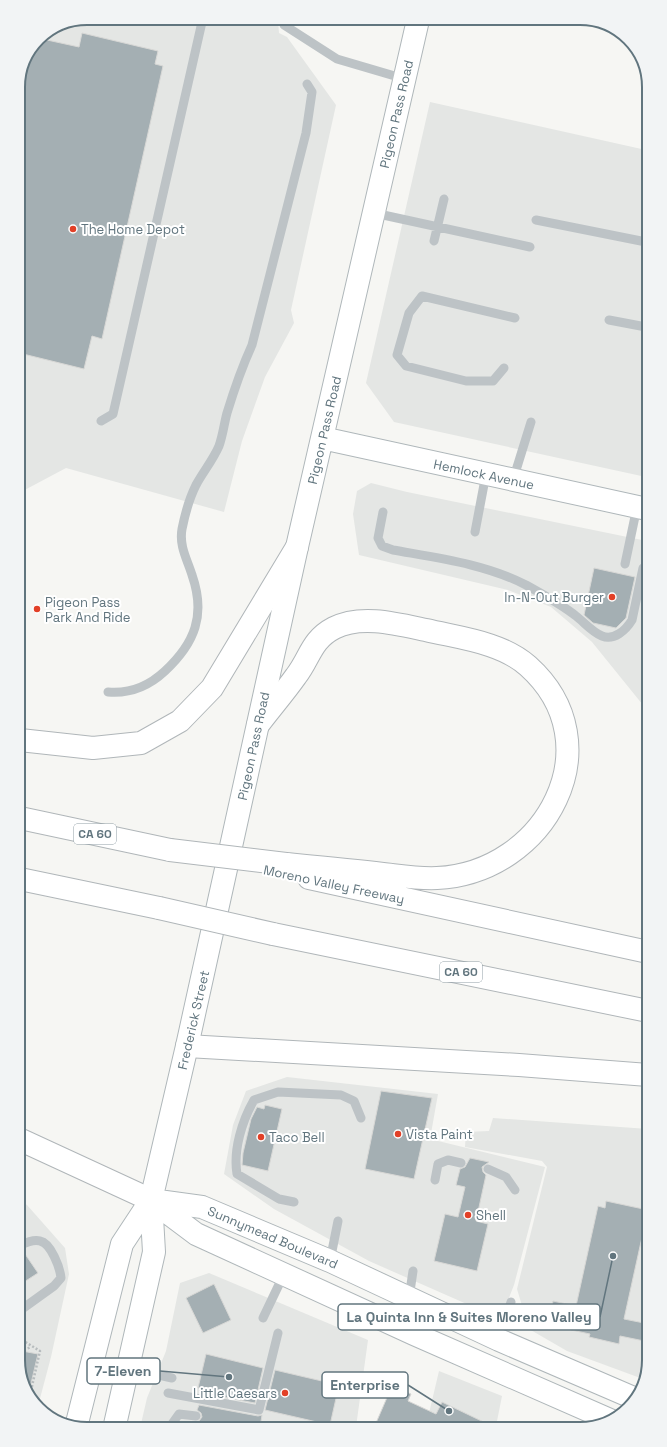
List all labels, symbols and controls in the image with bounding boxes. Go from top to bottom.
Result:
street label: Pigeon Pass Road [376,58,417,170]
place label: The Home Depot [81,221,185,238]
marker: The Home Depot [68,224,78,234]
street label: Pigeon Pass Road [304,374,345,486]
street label: Hemlock Avenue [432,456,536,493]
place label: In-N-Out Burger [504,589,604,606]
marker: In-N-Out Burger [607,592,617,602]
place label: Pigeon Pass Park And Ride [45,594,131,626]
marker: Pigeon Pass Park And Ride [32,604,42,614]
street label: Pigeon Pass Road [234,690,273,802]
road number: CA 60 [74,824,116,844]
street label: Moreno Valley Freeway [262,861,406,908]
road number: CA 60 [440,962,482,982]
street label: Frederick Street [174,969,213,1071]
place label: Vista Paint [406,1126,473,1143]
place label: Taco Bell [269,1129,325,1146]
marker: Vista Paint [393,1129,403,1139]
marker: Taco Bell [256,1132,266,1142]
street label: Sunnymead Boulevard [205,1202,341,1273]
place label: Shell [476,1207,506,1224]
marker: Shell [463,1210,473,1220]
callout: La Quinta Inn & Suites Moreno Valley [338,1304,600,1330]
text: La Quinta Inn & Suites Moreno Valley [346,1308,592,1326]
callout: 7-Eleven [87,1358,160,1384]
text: 7-Eleven [95,1362,151,1380]
callout: Enterprise [322,1372,408,1398]
text: Enterprise [330,1376,400,1394]
place label: Little Caesars [193,1385,277,1402]
marker: Little Caesars [280,1388,290,1398]

